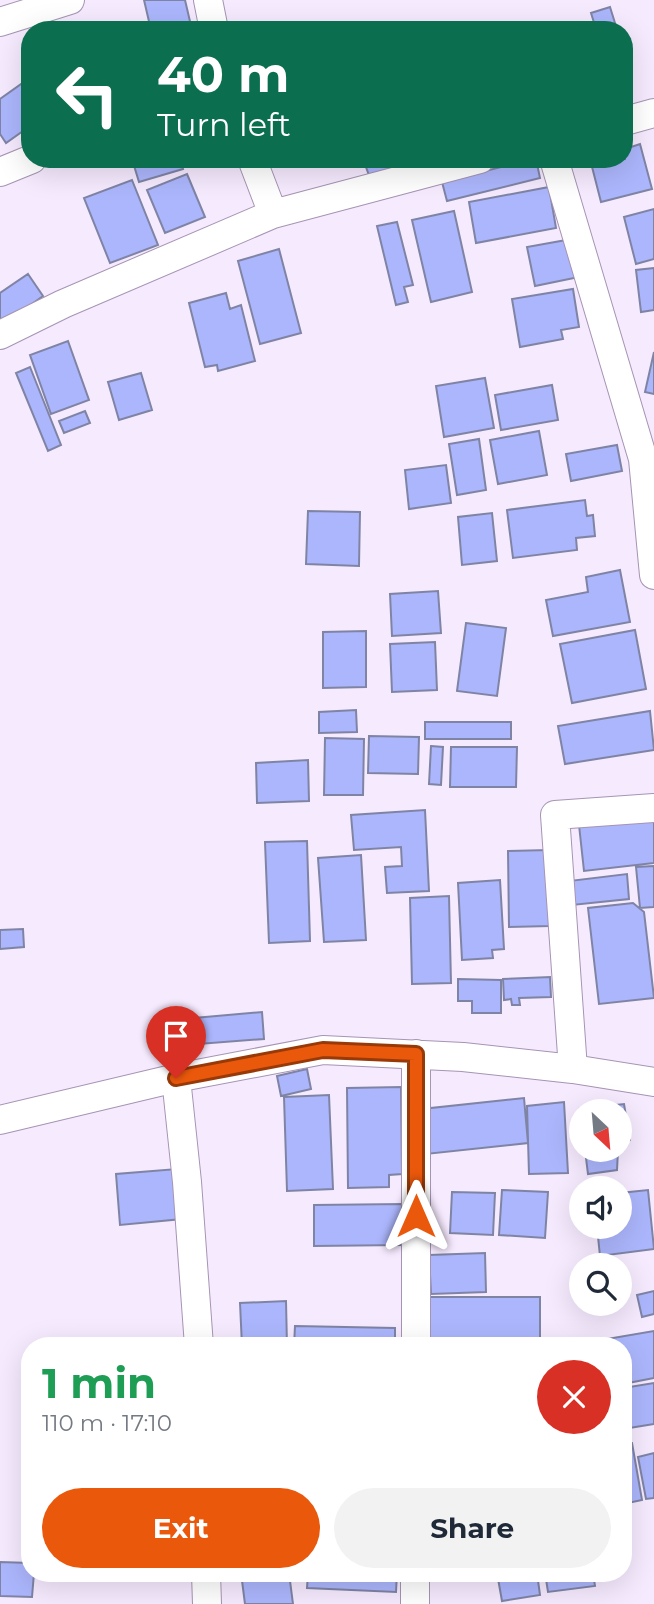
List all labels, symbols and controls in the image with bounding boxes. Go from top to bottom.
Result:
text: 40 m [157,45,289,104]
icon: left [42,49,133,140]
text: Turn left [157,105,291,144]
pin [146,1006,206,1078]
icon: arrive [157,1017,195,1055]
north arrow [569,1099,632,1162]
map controls [569,1099,632,1316]
button: sound [569,1176,632,1239]
position arrow [379,1179,453,1253]
button: search [569,1253,632,1316]
text: 1 min [42,1357,156,1409]
button: close [537,1360,611,1434]
text: 110 m · 17:10 [42,1409,172,1437]
button: Exit [42,1488,320,1568]
button: Share [334,1488,611,1568]

